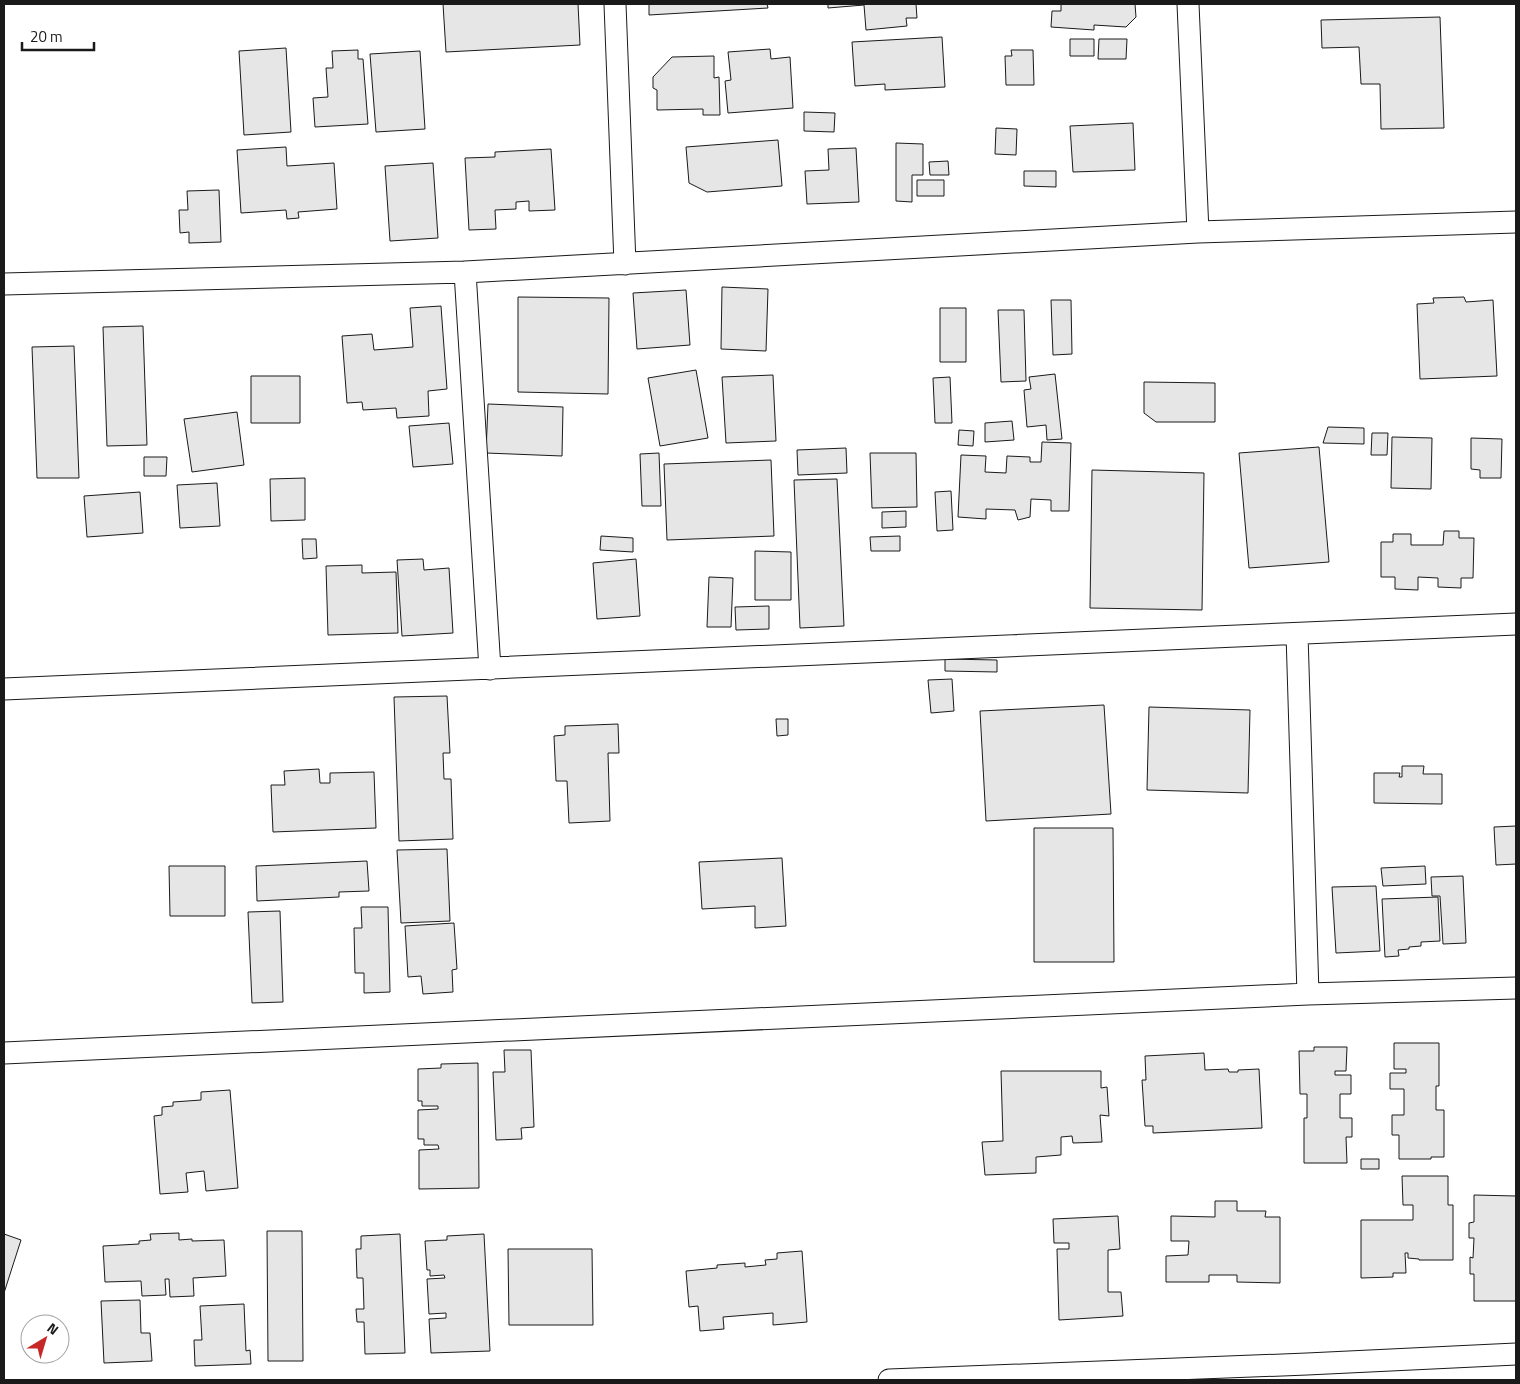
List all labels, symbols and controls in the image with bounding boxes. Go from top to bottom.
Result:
scale bar [22,20,95,52]
text: 20 m [30,25,63,48]
north arrow [20,1314,70,1364]
text: N [43,1317,64,1340]

